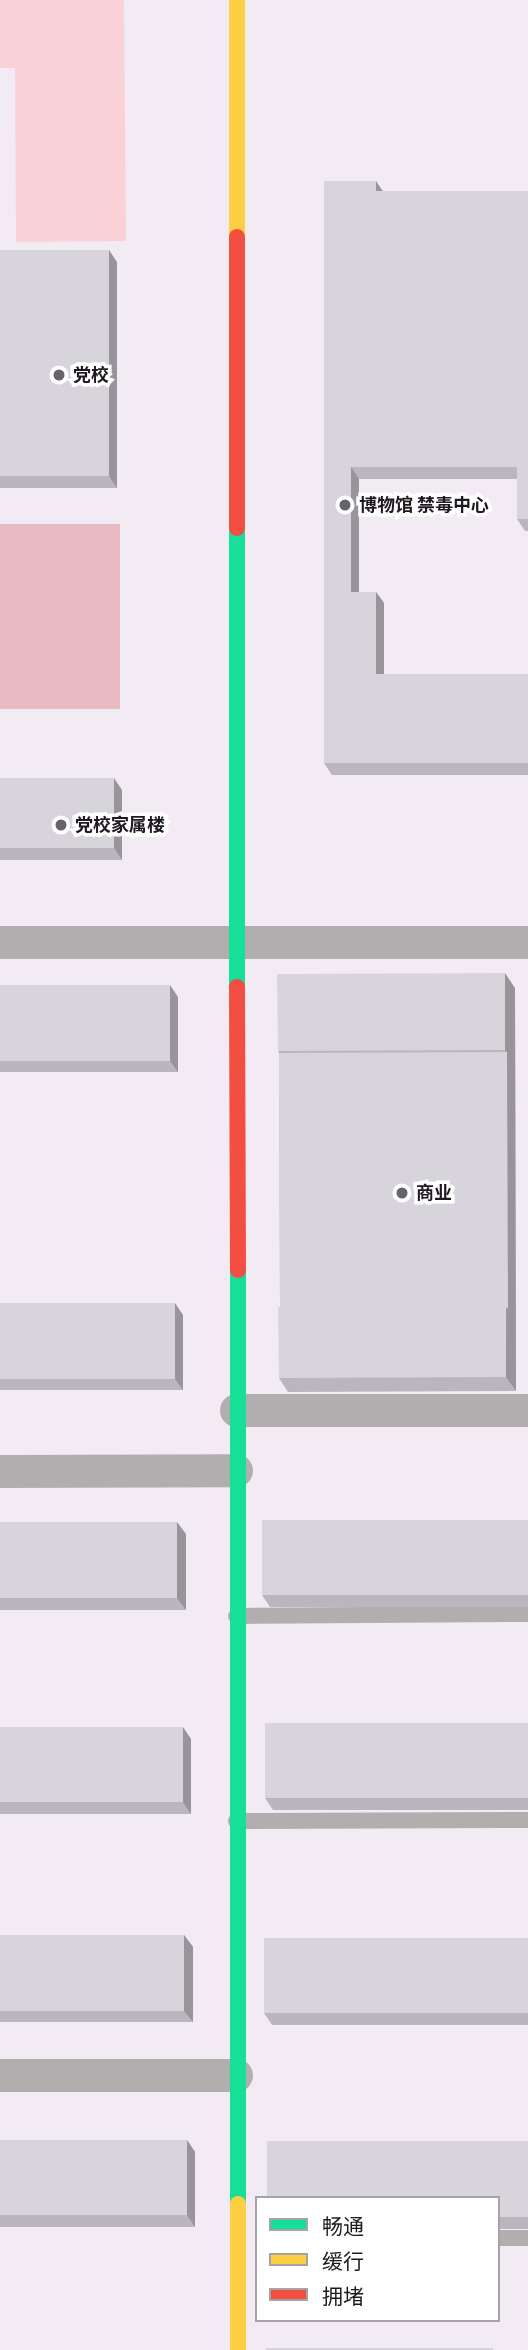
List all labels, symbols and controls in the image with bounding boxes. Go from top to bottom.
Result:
place label: 党校 [73,364,109,386]
marker: 党校 [51,367,67,383]
place label: 博物馆 禁毒中心 [359,494,489,516]
marker: 博物馆 禁毒中心 [337,497,353,513]
place label: 党校家属楼 [75,814,165,836]
marker: 党校家属楼 [53,817,69,833]
place label: 商业 [416,1182,452,1204]
marker: 商业 [394,1185,410,1201]
legend [255,2196,500,2322]
text: 畅通 [322,2214,364,2240]
text: 缓行 [322,2249,364,2275]
text: 拥堵 [322,2284,364,2310]

